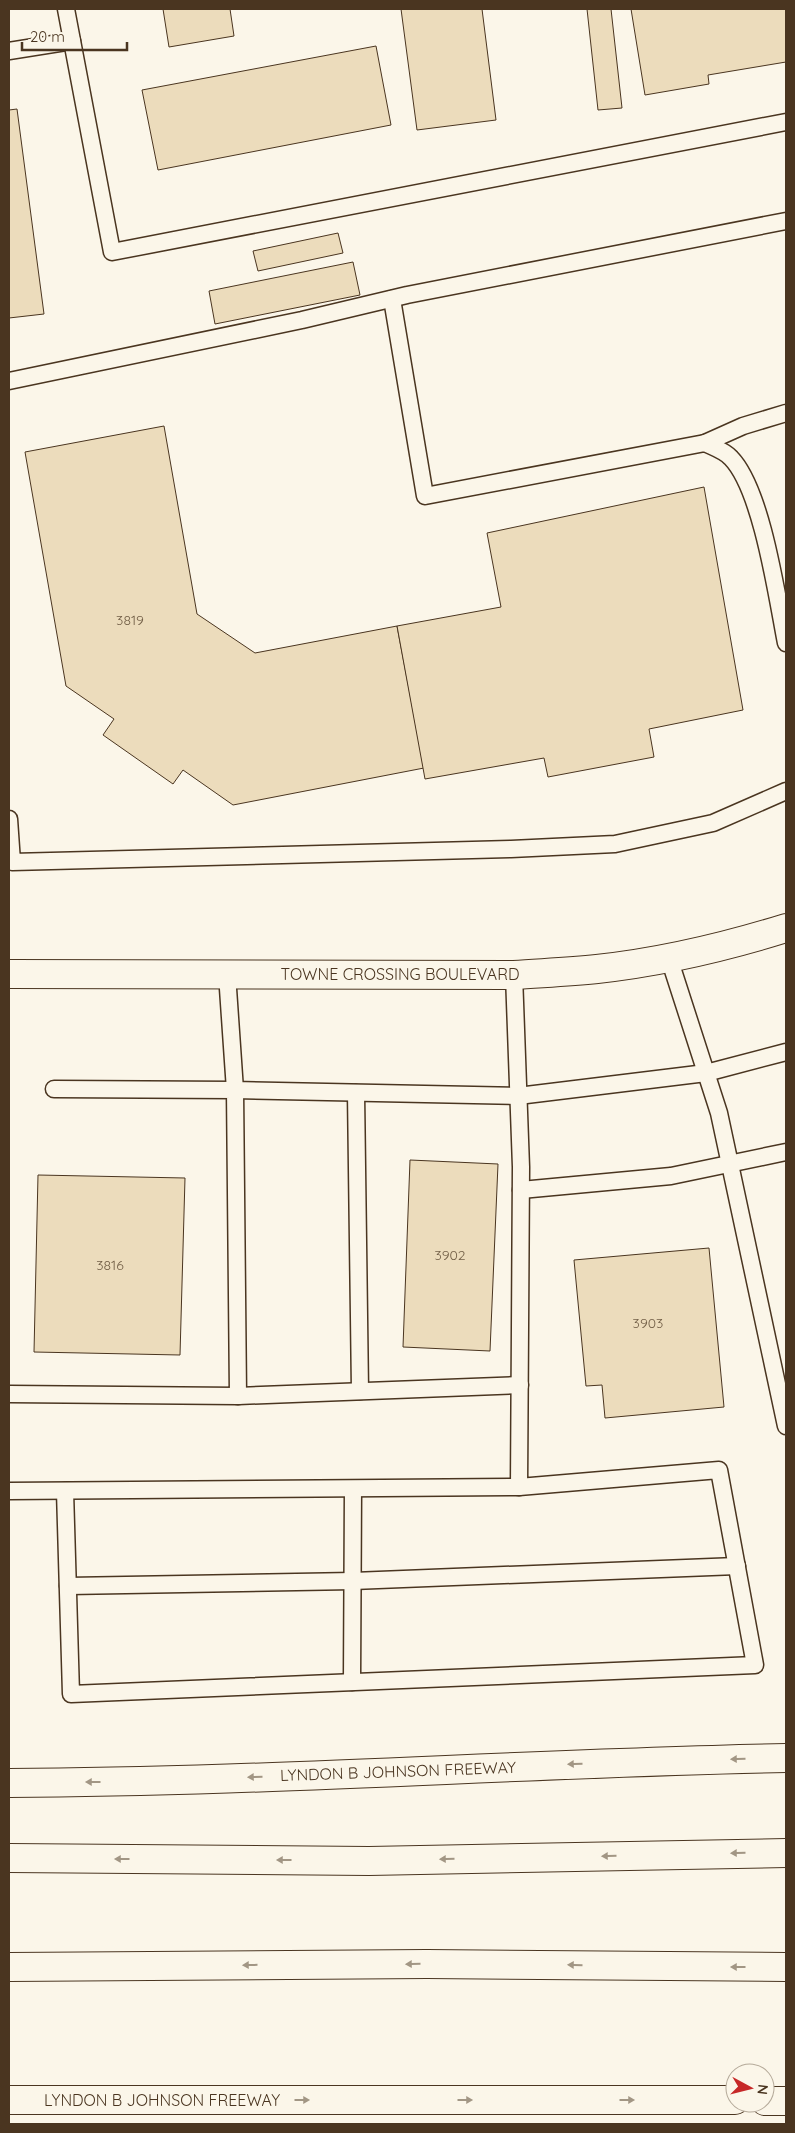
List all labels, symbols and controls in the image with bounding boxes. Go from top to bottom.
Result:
scale bar [22,20,128,52]
text: 20 m [30,27,65,46]
house number: 3819 [116,611,144,629]
street label: TOWNE CROSSING BOULEVARD [281,964,519,984]
house number: 3902 [434,1246,466,1264]
house number: 3816 [96,1256,124,1274]
house number: 3903 [633,1314,663,1332]
one-way arrow [729,1755,745,1763]
street label: LYNDON B JOHNSON FREEWAY [280,1757,516,1785]
one-way arrow [567,1760,583,1768]
one-way arrow [247,1774,263,1782]
one-way arrow [85,1778,101,1786]
one-way arrow [729,1850,745,1858]
one-way arrow [601,1852,617,1860]
one-way arrow [113,1855,129,1863]
one-way arrow [438,1855,454,1863]
one-way arrow [276,1856,292,1864]
one-way arrow [404,1960,420,1968]
one-way arrow [242,1961,258,1969]
one-way arrow [567,1961,583,1969]
one-way arrow [729,1963,745,1971]
north arrow [725,2063,775,2113]
text: N [753,2083,772,2096]
street label: LYNDON B JOHNSON FREEWAY [44,2090,280,2110]
one-way arrow [295,2096,311,2104]
one-way arrow [457,2096,473,2104]
one-way arrow [620,2096,636,2104]

